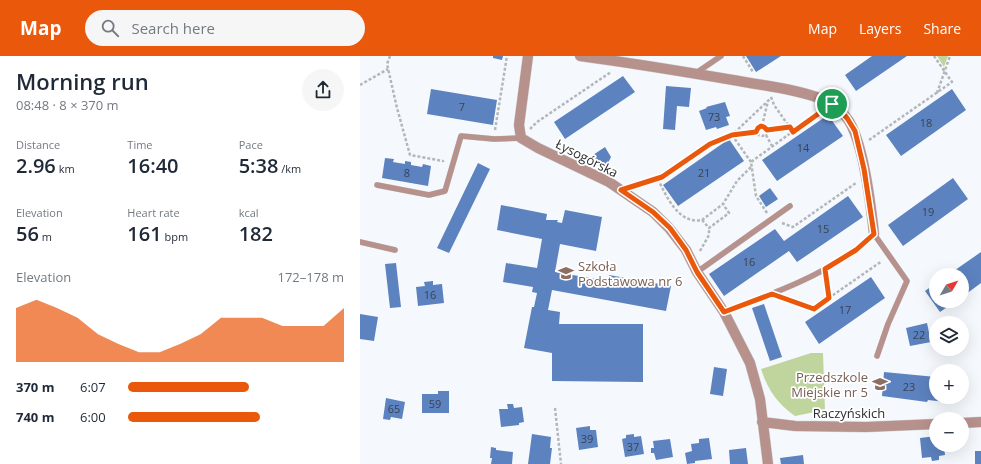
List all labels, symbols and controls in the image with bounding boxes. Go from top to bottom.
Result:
search box [85,10,365,46]
text: Map [20,15,61,41]
icon: search [99,17,121,39]
text: Search here [131,18,215,38]
text: Map [808,19,837,38]
text: Layers [859,19,901,38]
text: Share [923,19,961,38]
text: Morning run [16,66,149,96]
button: share [302,69,344,111]
pin [815,87,849,121]
icon: arrive [821,93,843,115]
text: 08:48 · 8 × 370 m [16,96,119,114]
house number: 7 [459,99,465,114]
house number: 73 [708,109,720,124]
house number: 18 [920,115,932,130]
street label: Łysogórska [553,135,621,181]
text: Distance [16,137,60,152]
text: Time [127,137,153,152]
text: Pace [239,137,263,152]
house number: 14 [797,140,810,155]
text: 2.96 [16,152,56,179]
text: 16:40 [127,152,179,179]
text: 5:38 [239,152,278,179]
text: km [56,161,75,176]
text: /km [278,161,301,176]
house number: 8 [404,165,410,180]
house number: 21 [698,165,710,180]
house number: 19 [922,204,934,219]
text: Elevation [16,205,63,220]
text: Heart rate [127,205,180,220]
text: kcal [239,205,259,220]
text: 56 [16,220,39,247]
text: 161 [127,220,162,247]
text: 182 [239,220,273,247]
house number: 15 [817,221,829,236]
text: m [39,229,52,244]
text: bpm [162,229,188,244]
house number: 16 [743,254,755,269]
place label: Szkoła Podstawowa nr 6 [578,257,682,290]
school or university icon: Szkoła Podstawowa nr 6 [557,264,575,282]
text: Elevation [16,268,71,286]
text: 172–178 m [277,268,344,286]
north arrow [929,268,969,308]
map controls [929,268,969,452]
house number: 16 [424,287,436,302]
house number: 17 [839,302,851,317]
button: layers [929,316,969,356]
house number: 22 [913,327,925,342]
button: + [929,364,969,404]
place label: Przedszkole Miejskie nr 5 [791,368,868,401]
school or university icon: Przedszkole Miejskie nr 5 [871,375,889,393]
text: 370 m [16,378,54,396]
text: 6:07 [80,378,106,396]
house number: 23 [903,379,915,394]
house number: 59 [429,396,441,411]
house number: 65 [388,401,400,416]
street label: Raczyńskich [813,404,885,422]
text: 740 m [16,408,54,426]
text: 6:00 [80,408,106,426]
button: − [929,412,969,452]
house number: 39 [581,431,593,446]
house number: 37 [627,439,639,454]

